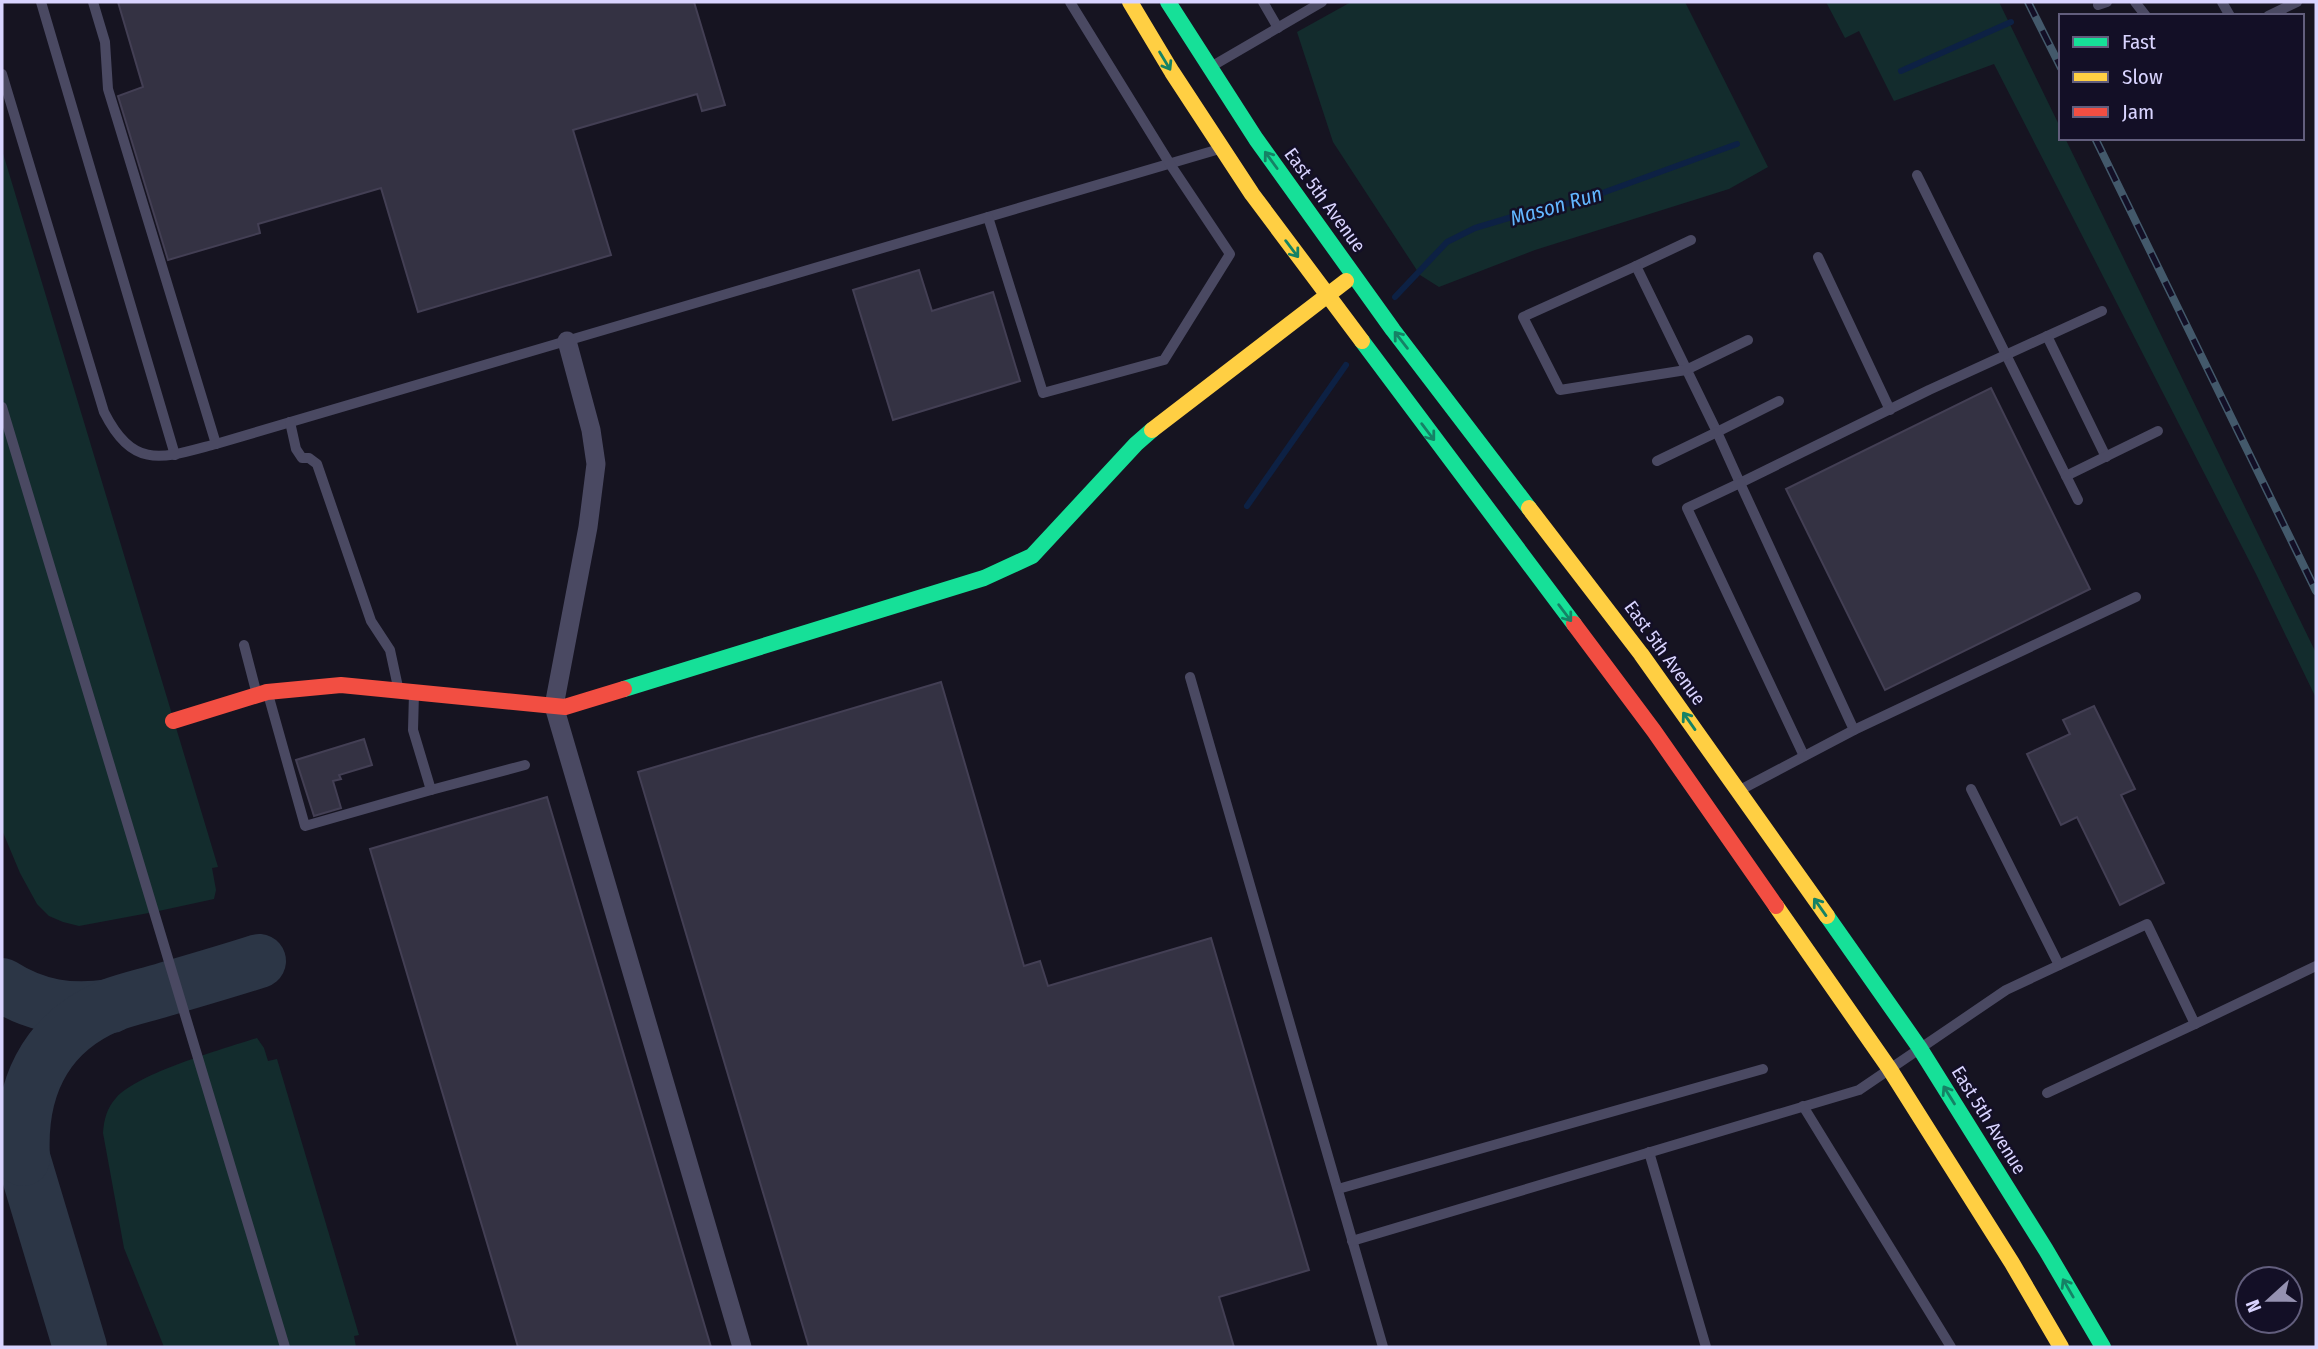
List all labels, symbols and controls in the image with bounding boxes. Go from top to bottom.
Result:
legend [2059,14,2304,140]
text: Fast [2122,29,2156,55]
one-way arrow [1158,50,1172,70]
text: Slow [2122,64,2163,90]
text: Jam [2122,99,2154,125]
street label: East 5th Avenue [1280,143,1370,257]
one-way arrow [1264,151,1278,170]
water label: Mason Run [1507,180,1605,232]
one-way arrow [1285,239,1299,258]
one-way arrow [1393,332,1408,350]
one-way arrow [1420,422,1435,440]
street label: East 5th Avenue [1620,596,1710,710]
one-way arrow [1557,603,1572,622]
one-way arrow [1682,712,1696,731]
one-way arrow [1813,898,1828,917]
street label: East 5th Avenue [1947,1062,2031,1178]
one-way arrow [1941,1085,1955,1105]
north arrow [2234,1265,2304,1335]
one-way arrow [2061,1279,2075,1299]
text: N [2241,1296,2266,1315]

